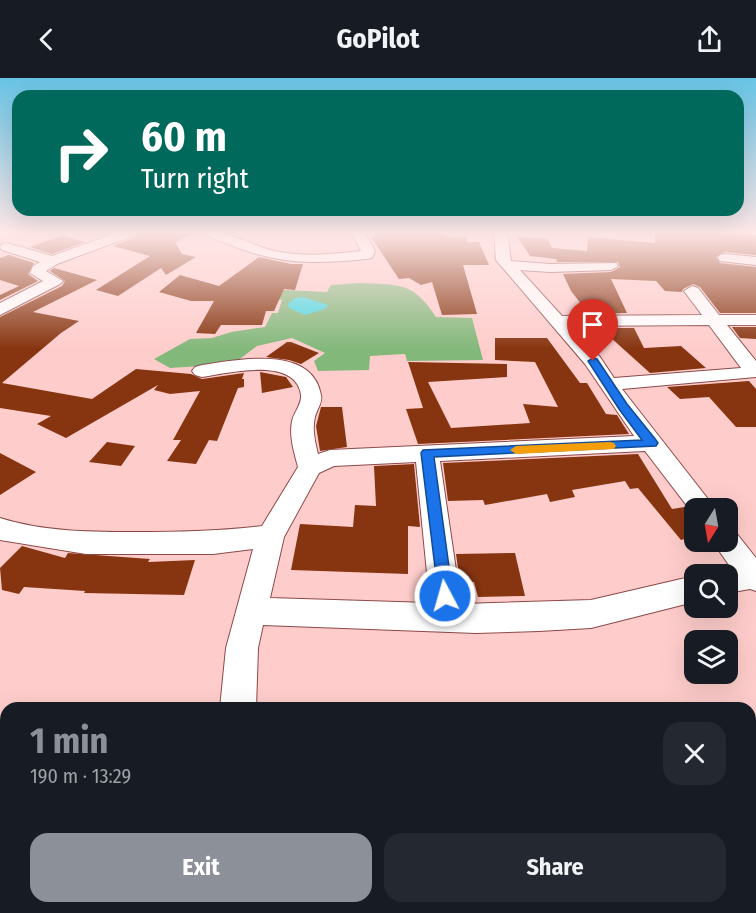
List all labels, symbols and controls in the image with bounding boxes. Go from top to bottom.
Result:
icon: back [30,23,63,56]
text: GoPilot [336,23,420,55]
icon: share [693,23,726,56]
text: 60 m [141,112,227,162]
icon: right [42,114,120,192]
text: Turn right [141,163,249,195]
pin [567,299,618,361]
icon: arrive [576,308,609,341]
north arrow [684,498,738,552]
map controls [684,498,738,684]
position arrow [413,564,477,628]
button: search [684,564,738,618]
button: layers [684,630,738,684]
text: 1 min [30,719,108,763]
button: close [663,722,726,785]
text: 190 m · 13:29 [30,764,131,788]
button: Exit [30,833,372,902]
button: Share [384,833,726,902]

